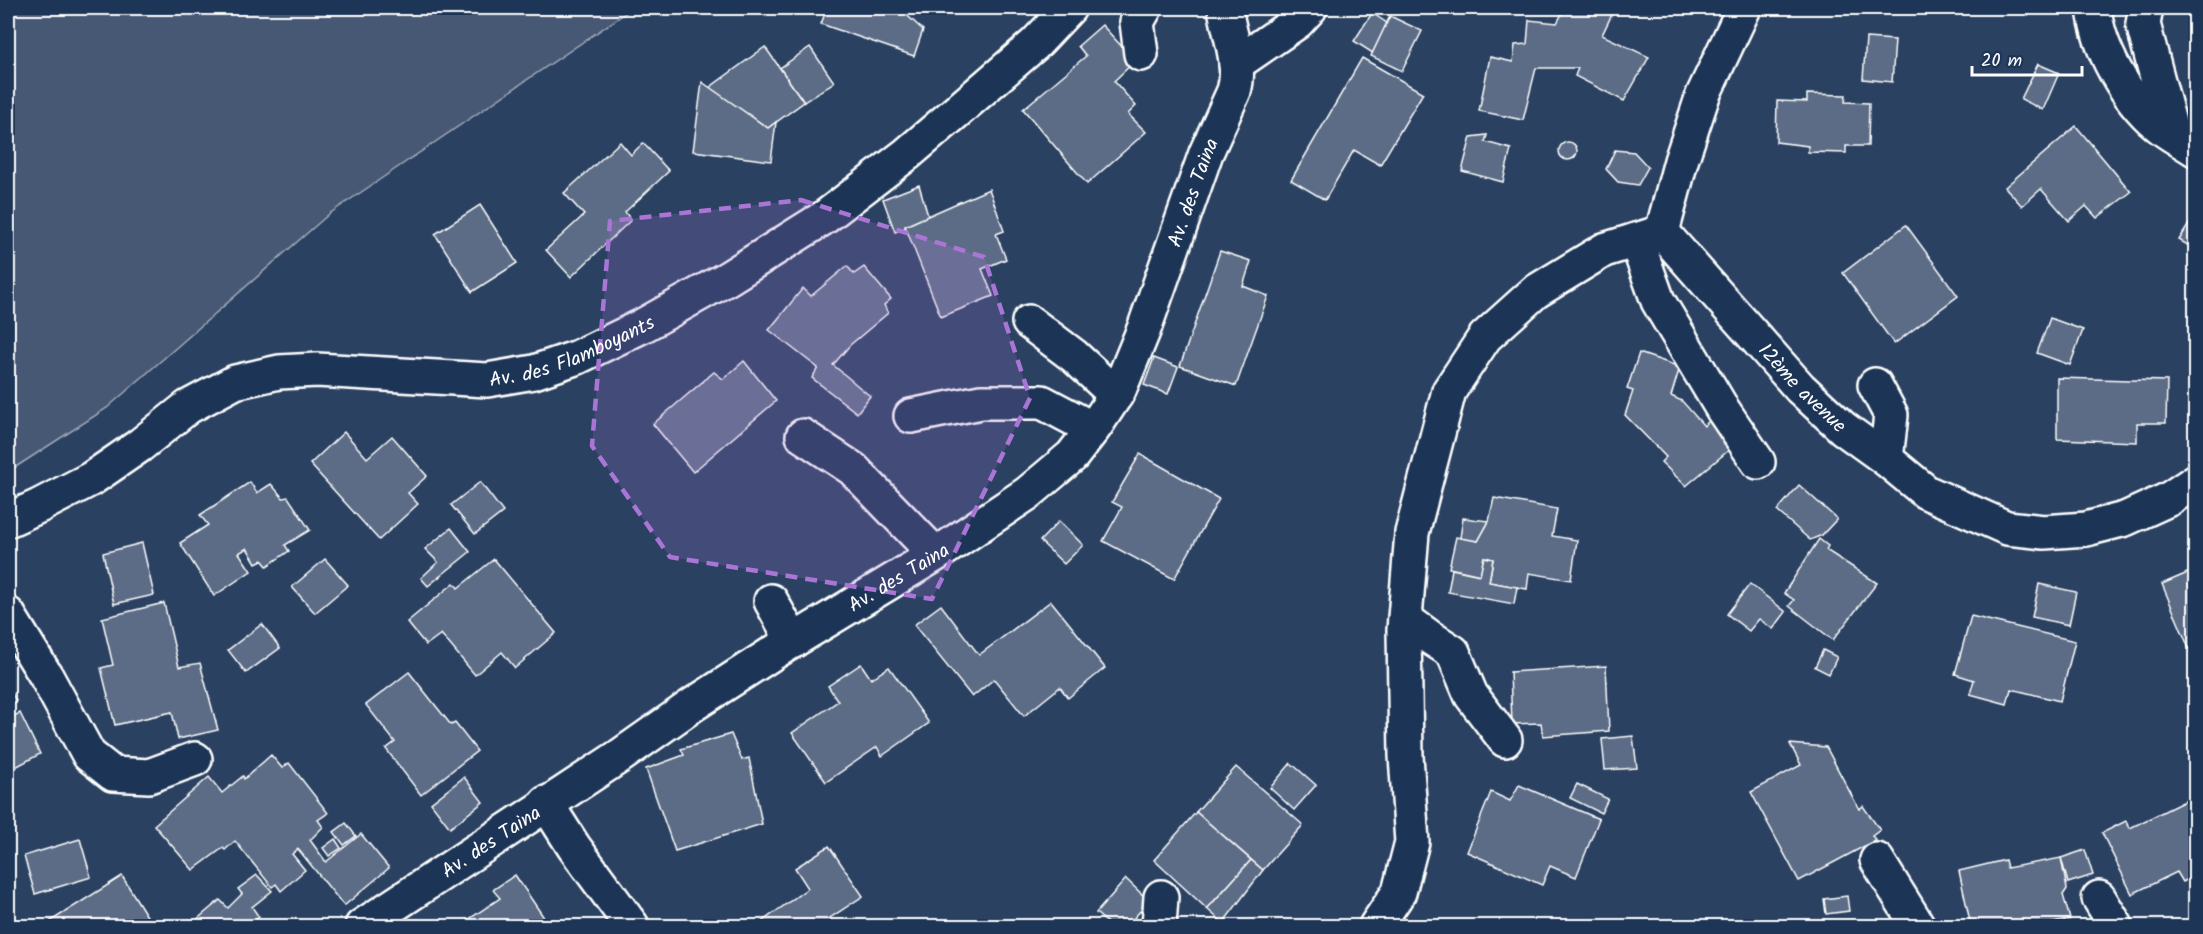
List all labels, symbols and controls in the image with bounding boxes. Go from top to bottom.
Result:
scale bar [1972,39,2082,77]
text: 20 m [1981,47,2022,76]
street label: Av. des Taina [1160,133,1229,252]
street label: Av. des Flamboyants [487,308,662,397]
street label: 12ème avenue [1749,337,1853,442]
street label: Av. des Taina [842,536,957,622]
street label: Av. des Taina [435,798,548,888]

